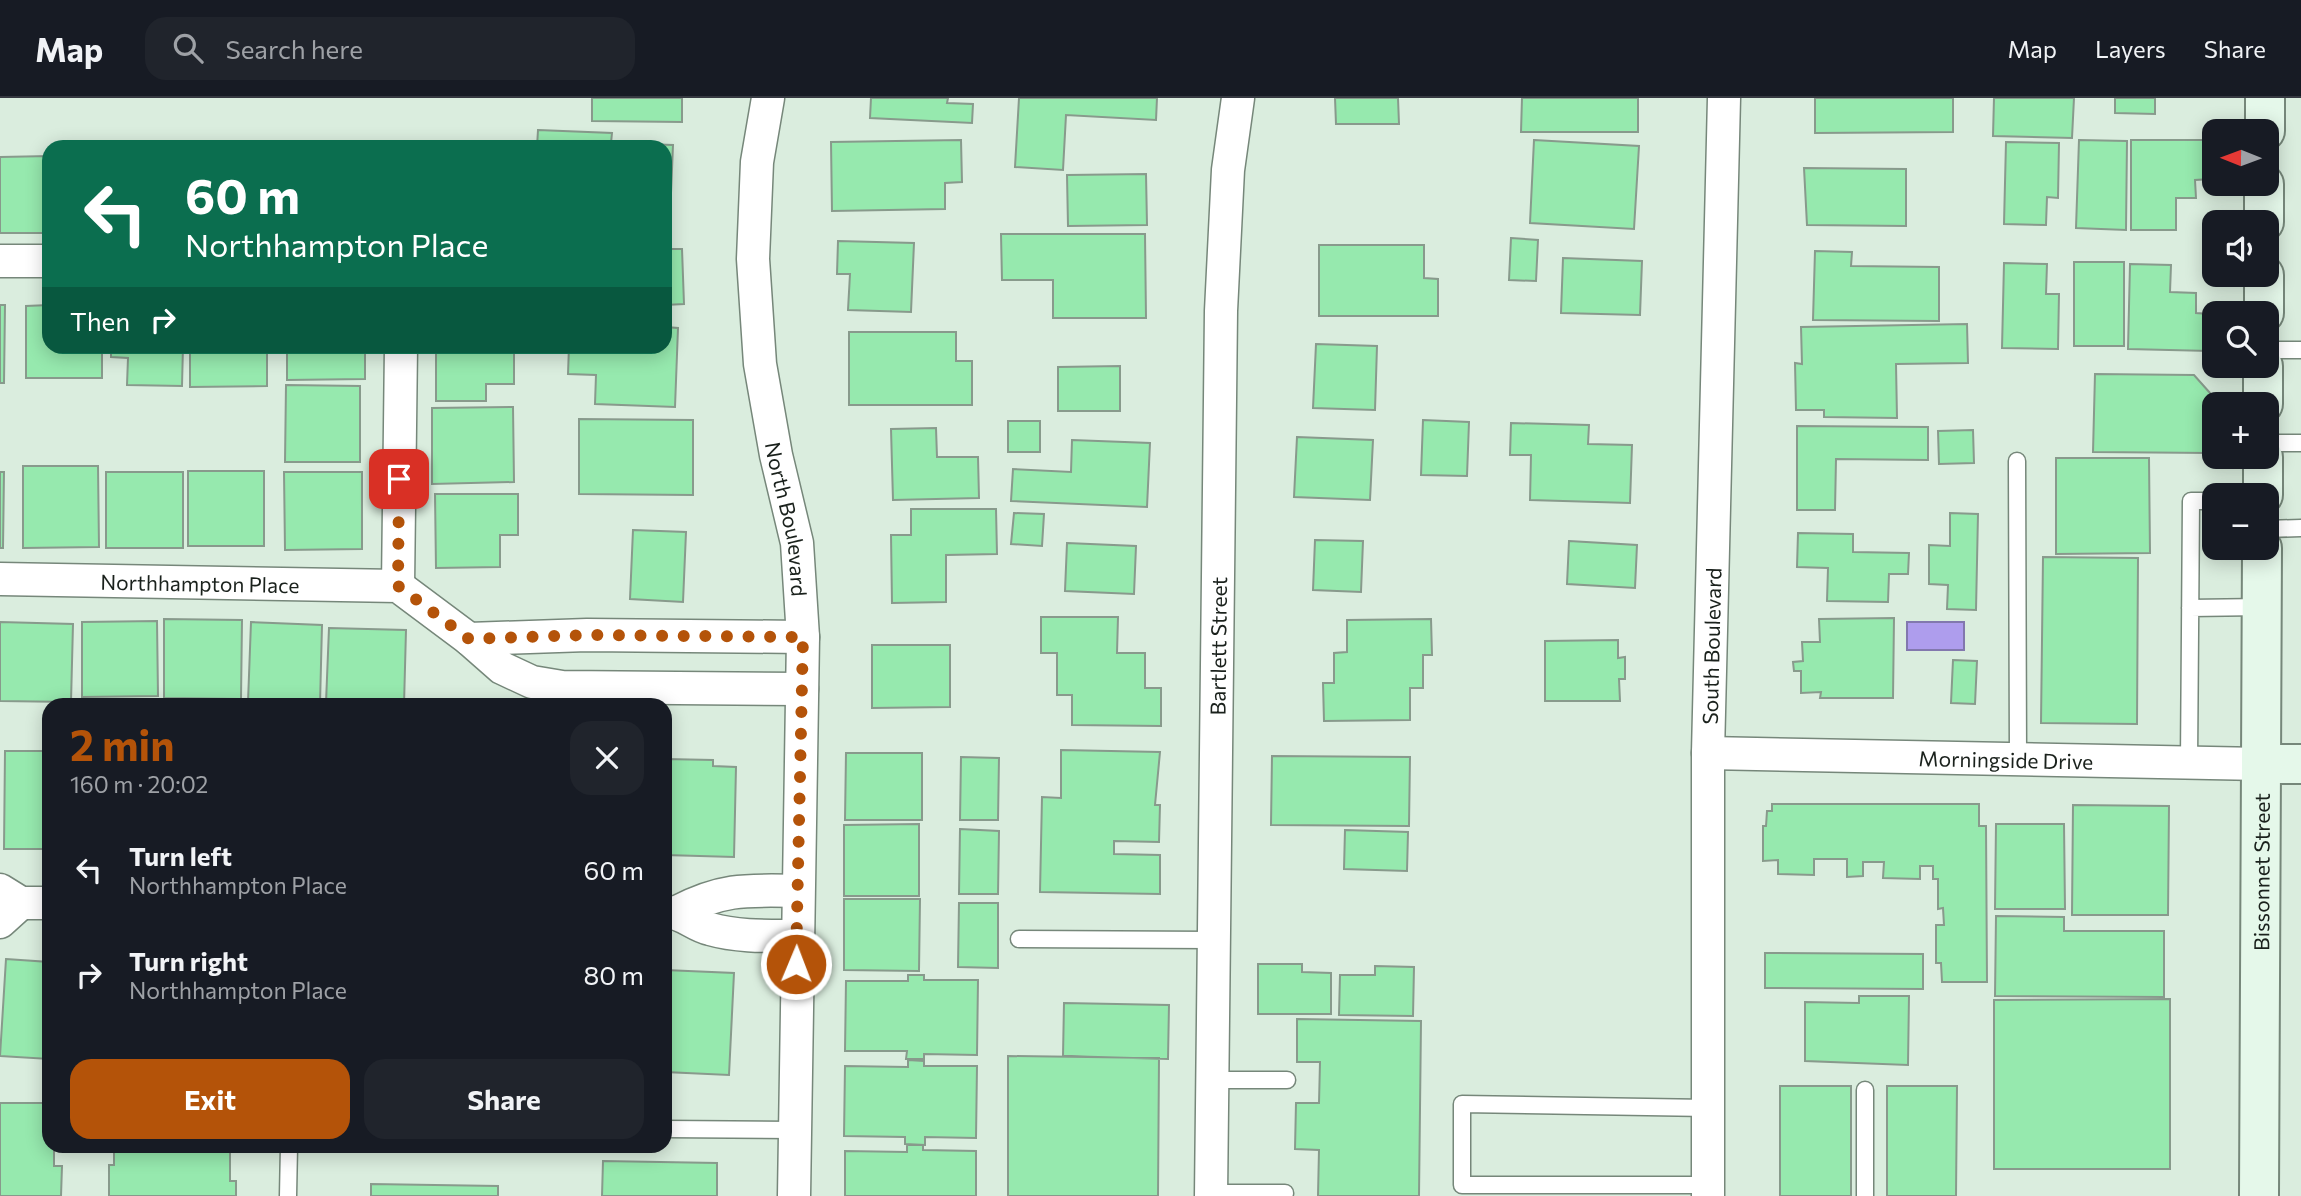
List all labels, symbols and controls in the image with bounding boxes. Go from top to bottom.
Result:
search box [145,17,635,80]
text: Map [35,28,103,69]
icon: search [169,29,207,67]
text: Search here [225,33,363,64]
text: Map [2008,34,2057,63]
text: Layers [2095,34,2166,63]
text: Share [2204,34,2266,63]
north arrow [2202,119,2278,196]
map controls [2202,119,2279,560]
text: 60 m [185,164,300,224]
icon: left [70,168,161,259]
button: sound [2202,210,2279,287]
text: Northhampton Place [185,224,488,264]
icon: right [144,301,182,339]
button: search [2202,301,2279,378]
text: Then [70,305,130,336]
button: + [2202,392,2279,469]
street label: North Boulevard [761,440,813,597]
pin [369,449,429,509]
icon: arrive [380,460,418,498]
button: − [2202,483,2279,560]
street label: South Boulevard [1696,567,1725,725]
street label: Northhampton Place [100,568,300,597]
street label: Bartlett Street [1204,577,1230,715]
text: 2 min [70,718,175,770]
button: close [570,721,644,795]
street label: Morningside Drive [1918,745,2094,773]
text: 160 m · 20:02 [70,770,208,798]
street label: Bissonnet Street [2248,793,2273,951]
text: Turn left [129,840,232,871]
icon: left [70,851,108,889]
text: 60 m [584,854,644,885]
text: Northhampton Place [129,871,347,899]
position arrow [759,927,833,1001]
text: Turn right [129,945,248,976]
icon: right [70,956,108,994]
text: 80 m [584,959,644,990]
text: Northhampton Place [129,976,347,1004]
button: Exit [70,1059,350,1139]
button: Share [364,1059,644,1139]

